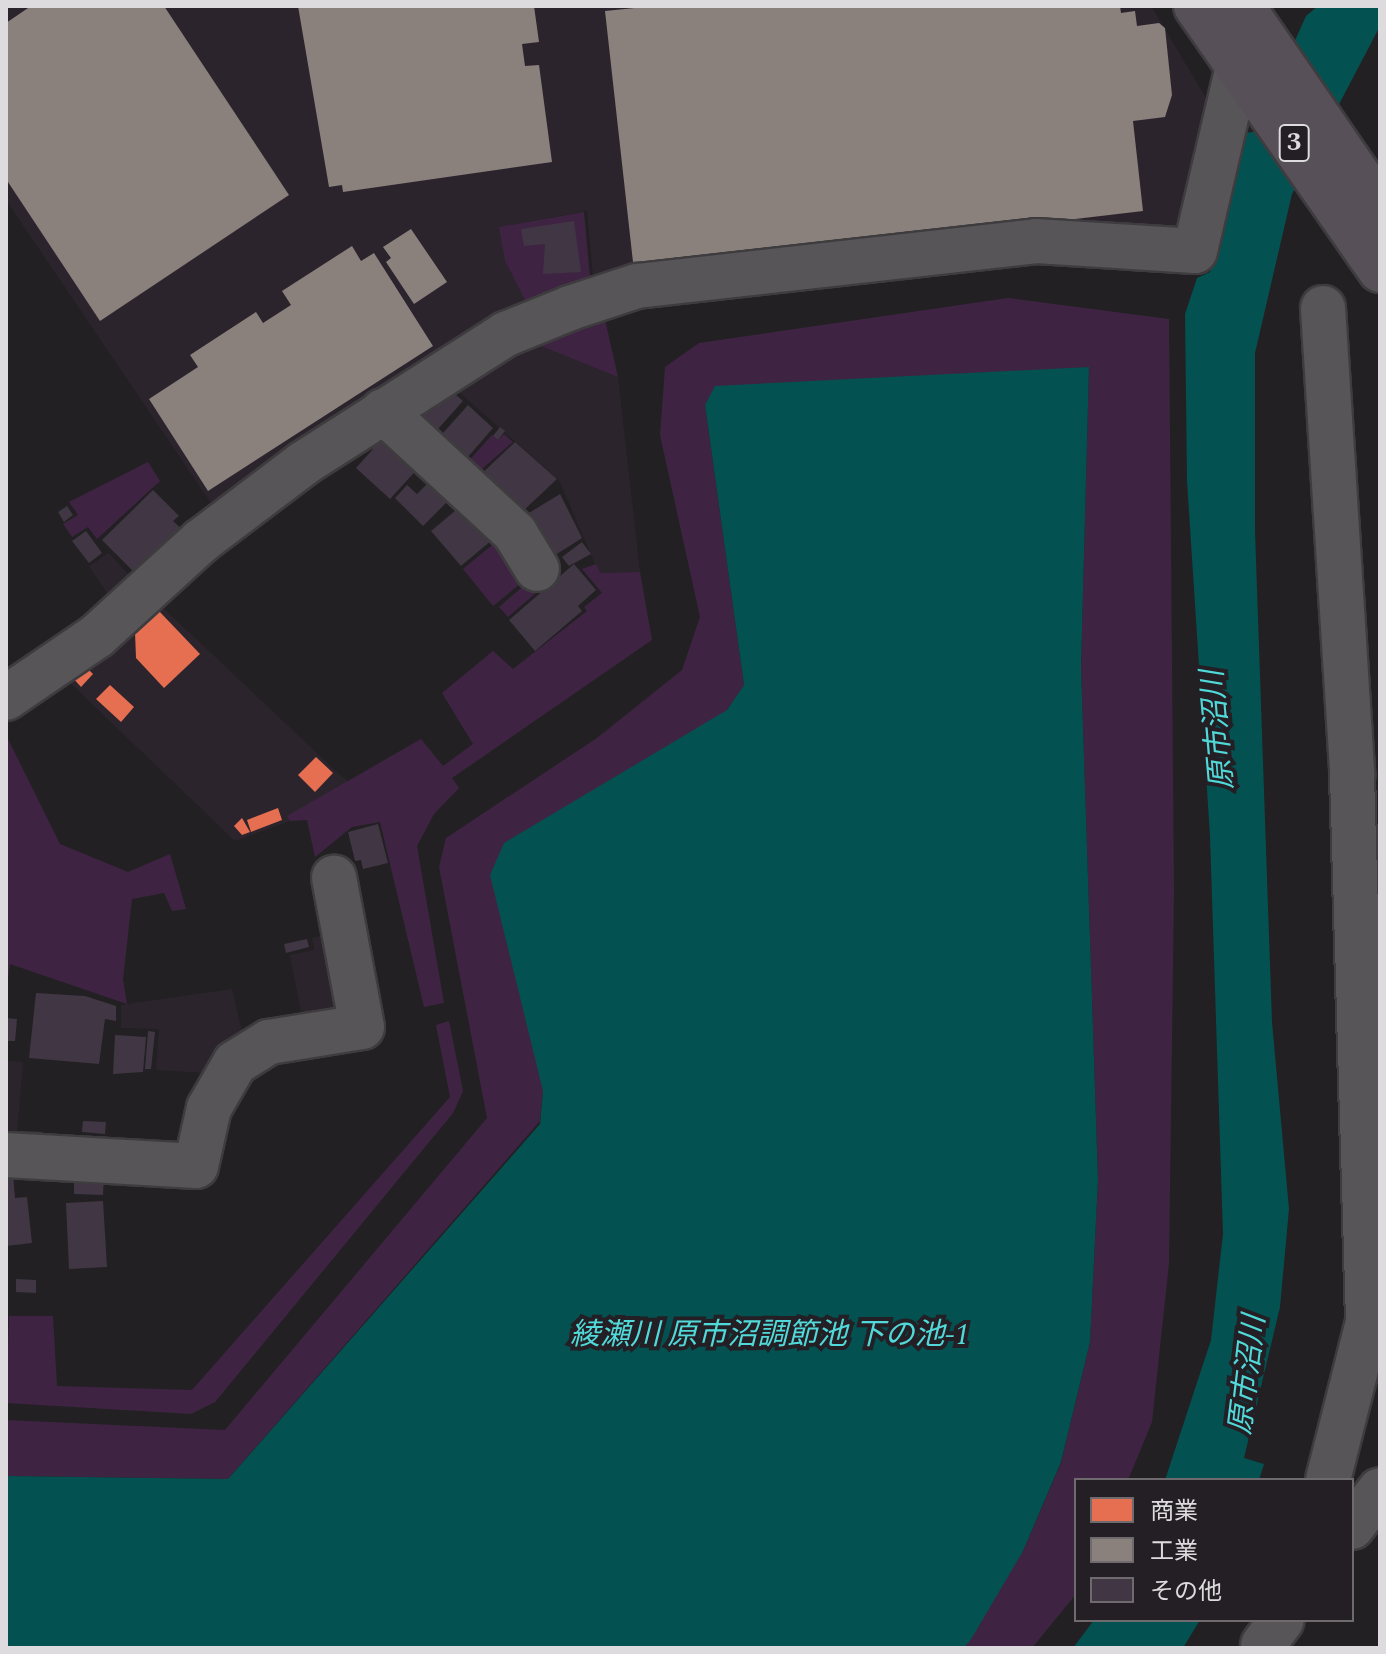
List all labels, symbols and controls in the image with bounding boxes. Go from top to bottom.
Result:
road number: 3 [1278,121,1310,165]
water label: 原市沼川 [1195,669,1241,791]
water label: 原市沼川 [1223,1313,1273,1437]
water label: 綾瀬川 原市沼調節池 下の池-1 [570,1317,970,1353]
legend [1074,1478,1354,1622]
text: 商業 [1150,1494,1198,1530]
text: 工業 [1150,1534,1198,1570]
text: その他 [1150,1574,1222,1610]

